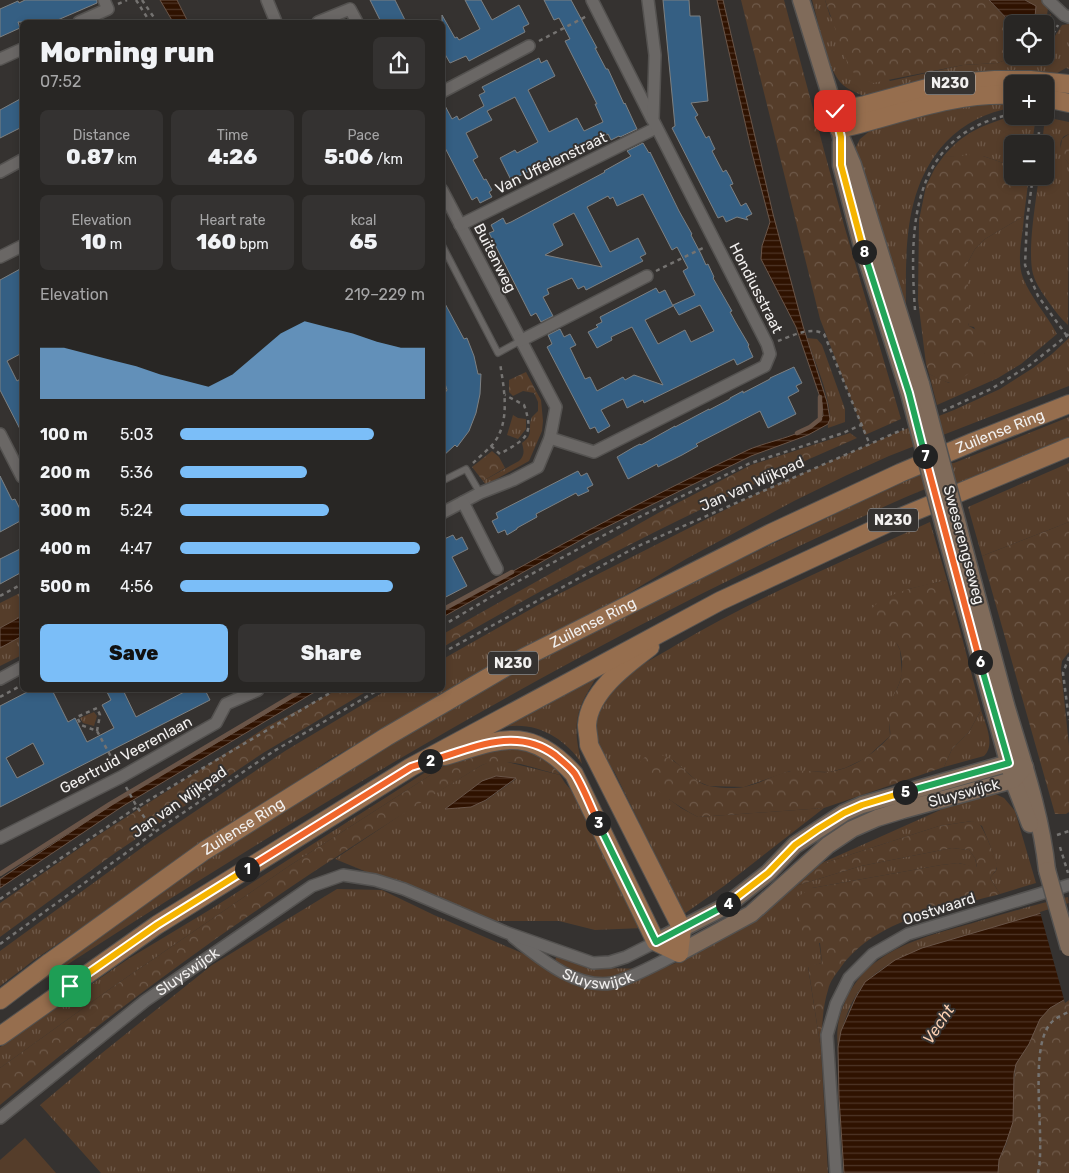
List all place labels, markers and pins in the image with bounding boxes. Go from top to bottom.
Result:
pin [814,90,856,132]
pin: 8 [852,240,876,264]
pin: 7 [912,444,938,468]
pin: 6 [968,650,992,674]
pin: 2 [418,748,442,774]
pin: 5 [892,780,918,804]
pin: 3 [586,810,610,836]
pin: 1 [234,856,260,882]
pin: 4 [716,892,740,916]
pin [49,965,91,1007]

